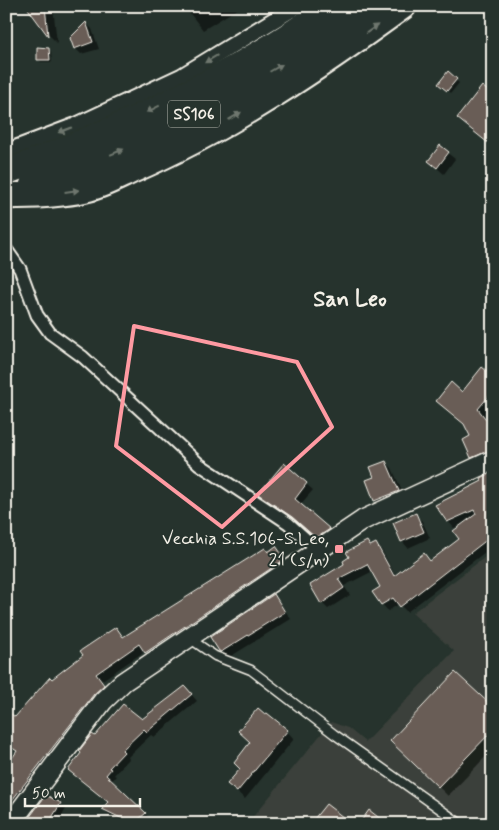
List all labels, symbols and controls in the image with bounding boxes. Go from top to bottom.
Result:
one-way arrow [365,24,379,34]
one-way arrow [204,54,217,63]
one-way arrow [268,64,283,72]
road number: SS106 [168,100,220,128]
one-way arrow [146,105,161,113]
one-way arrow [228,112,242,121]
one-way arrow [57,127,72,134]
one-way arrow [110,148,125,156]
one-way arrow [65,187,81,195]
district label: San Leo [313,286,387,314]
place label: Vecchia S.S.106-S.Leo, 21 (s/n) [162,527,330,572]
marker: Vecchia S.S.106-S.Leo, 21 (s/n) [333,543,345,555]
scale bar [25,775,140,807]
text: 50 m [32,784,66,804]

